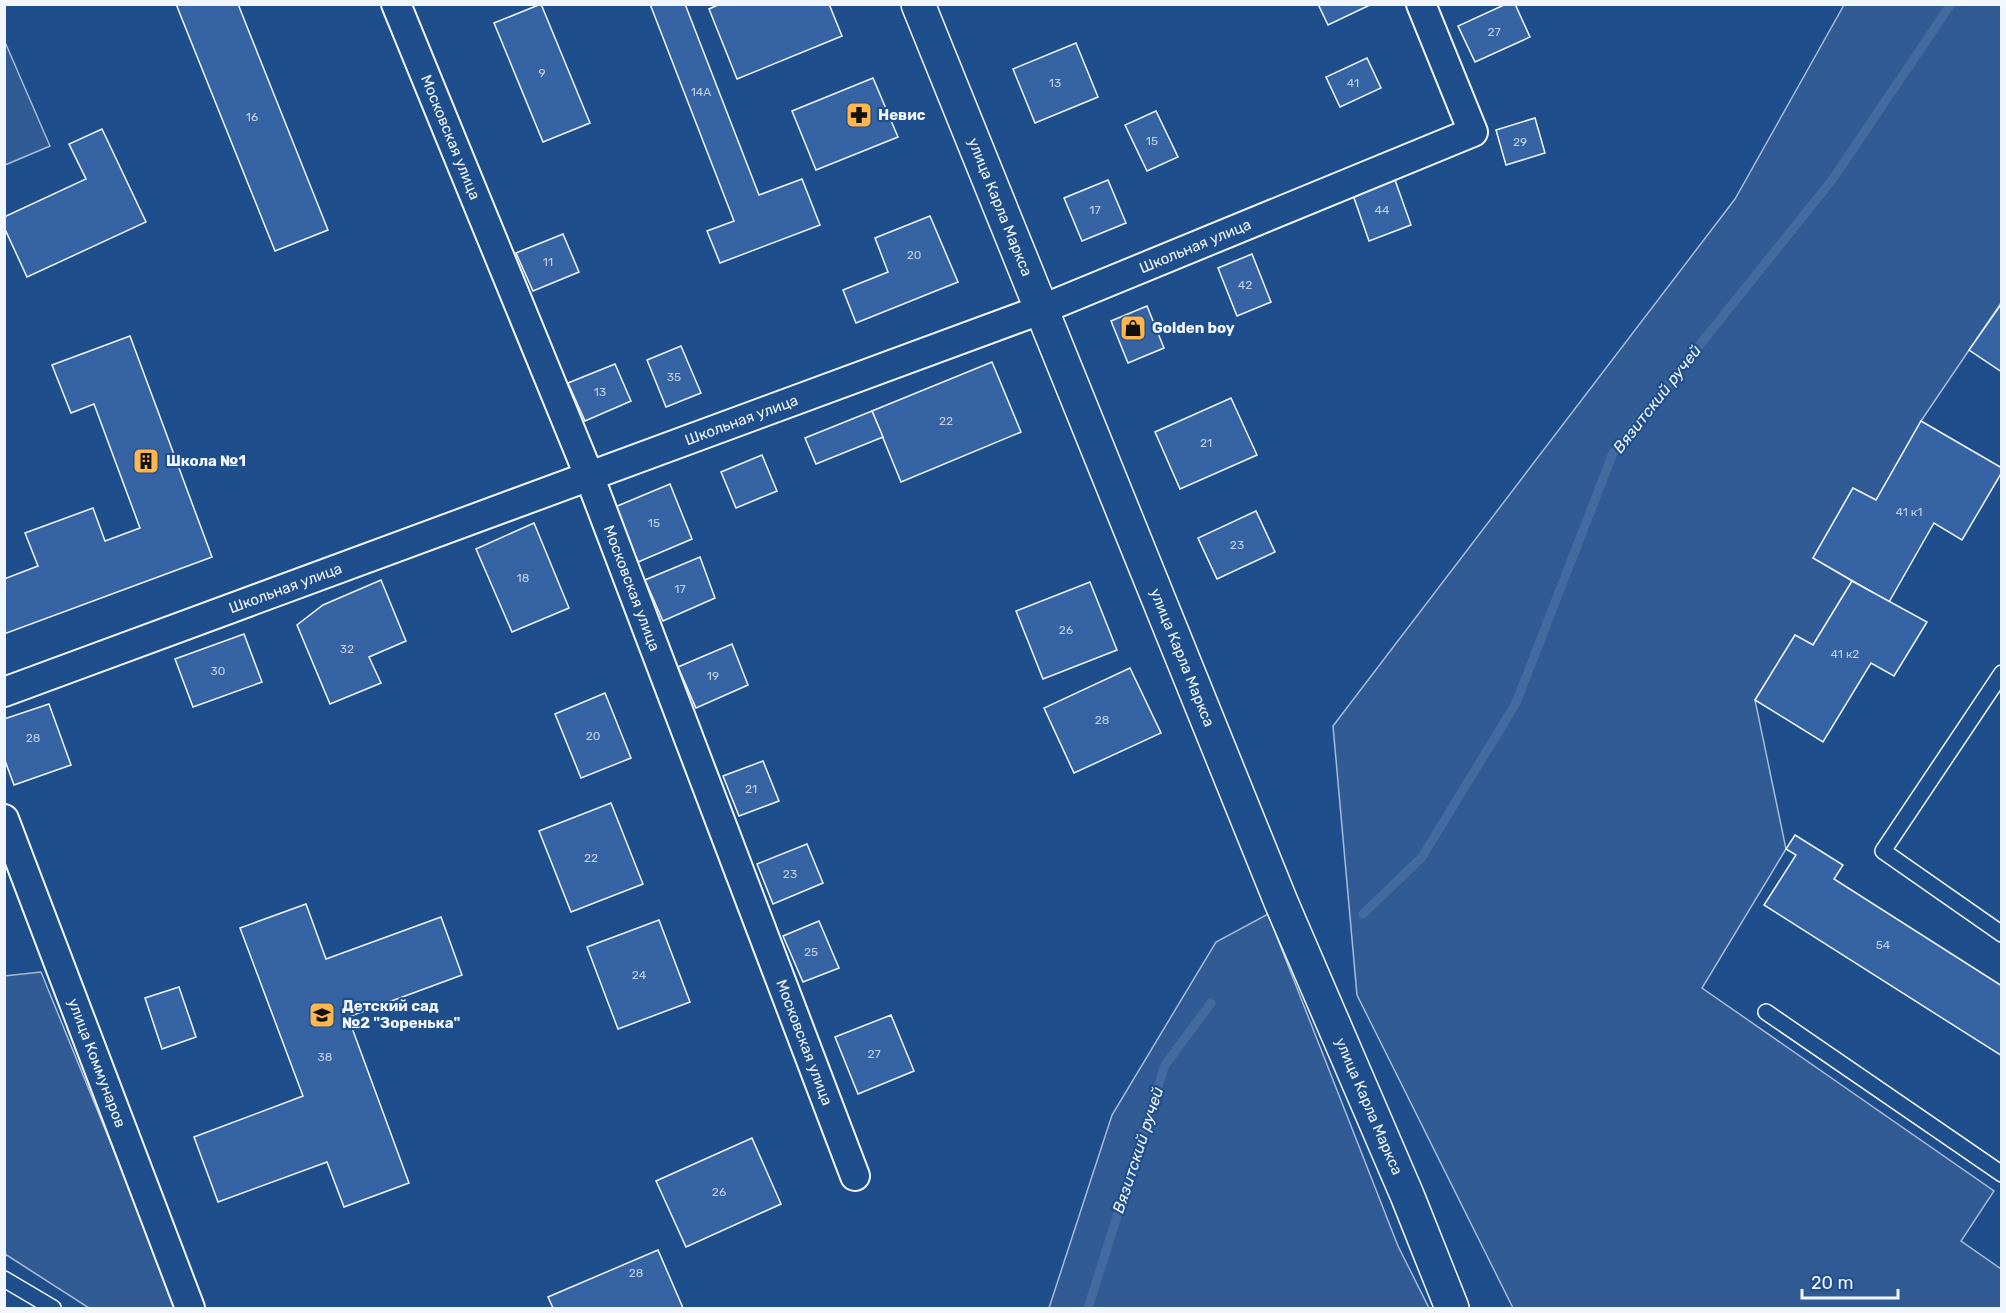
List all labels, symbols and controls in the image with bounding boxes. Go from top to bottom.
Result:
house number: 27 [1487,25,1501,39]
house number: 9 [538,66,546,80]
street label: Московская улица [417,72,484,202]
house number: 13 [1049,76,1061,90]
house number: 41 [1347,76,1359,90]
house number: 14А [691,85,711,99]
pharmacy icon: Невис [844,100,874,130]
place label: Невис [878,106,926,124]
house number: 16 [246,110,258,124]
house number: 15 [1146,134,1158,148]
street label: улица Карла Маркса [964,135,1036,279]
house number: 29 [1513,135,1527,149]
house number: 17 [1089,203,1101,217]
house number: 44 [1375,203,1390,217]
street label: Школьная улица [1137,215,1254,277]
house number: 20 [907,248,921,262]
house number: 11 [543,255,553,269]
house number: 42 [1238,278,1252,292]
shop icon: Golden boy [1118,313,1148,343]
place label: Golden boy [1152,319,1235,337]
water label: Вязитский ручей [1609,341,1705,457]
house number: 35 [667,370,681,384]
house number: 13 [594,385,606,399]
street label: Школьная улица [682,391,801,449]
house number: 22 [939,414,953,428]
house number: 21 [1200,436,1212,450]
building icon: Школа №1 [131,446,161,476]
place label: Школа №1 [166,452,246,470]
house number: 41 к1 [1896,505,1922,519]
house number: 15 [648,516,660,530]
street label: Московская улица [600,523,664,654]
house number: 23 [1230,538,1244,552]
street label: Школьная улица [226,559,345,617]
house number: 18 [517,571,529,585]
house number: 17 [674,582,686,596]
street label: улица Карла Маркса [1146,586,1218,729]
house number: 26 [1059,623,1073,637]
house number: 32 [340,642,354,656]
house number: 41 к2 [1831,647,1859,661]
house number: 30 [211,664,225,678]
house number: 19 [707,669,719,683]
house number: 28 [1095,713,1109,727]
house number: 20 [586,729,600,743]
house number: 28 [26,731,40,745]
house number: 21 [745,782,757,796]
house number: 22 [584,851,598,865]
house number: 23 [783,867,797,881]
house number: 54 [1876,938,1891,952]
house number: 25 [804,945,818,959]
house number: 24 [632,968,647,982]
street label: Московская улица [772,977,836,1108]
street label: улица Коммунаров [64,996,130,1130]
place label: Детский сад №2 "Зоренька" [342,997,461,1032]
school or university icon: Детский сад №2 "Зоренька" [307,1000,337,1030]
street label: улица Карла Маркса [1331,1035,1406,1178]
house number: 27 [867,1047,881,1061]
house number: 38 [318,1050,332,1064]
water label: Вязитский ручей [1109,1084,1168,1216]
house number: 26 [712,1185,726,1199]
scale bar [1802,1262,1898,1300]
house number: 28 [629,1266,643,1280]
text: 20 m [1811,1272,1853,1294]

